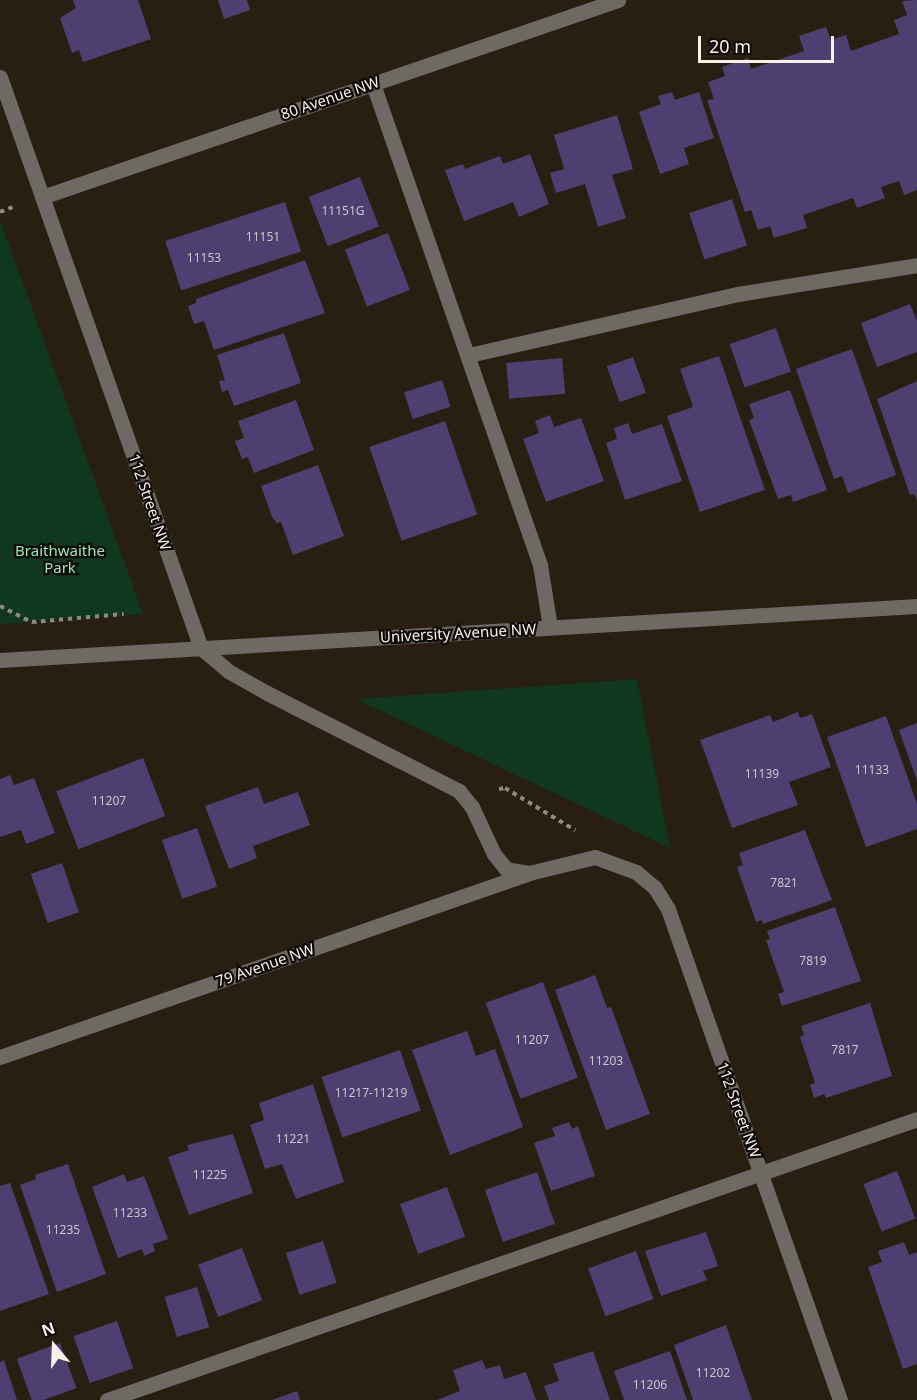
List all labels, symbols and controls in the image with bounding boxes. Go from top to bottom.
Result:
scale bar [701,24,838,62]
text: 20 m [709,34,751,58]
street label: 80 Avenue NW [278,73,382,123]
house number: 11151G [321,204,365,218]
house number: 11151 [246,230,280,244]
house number: 11153 [187,251,221,265]
street label: 112 Street NW [125,451,175,553]
park label: Braithwaithe Park [15,541,105,576]
street label: University Avenue NW [379,620,537,646]
house number: 11133 [855,763,889,777]
house number: 11139 [745,767,779,781]
house number: 11207 [92,794,126,808]
house number: 7821 [770,876,798,890]
street label: 79 Avenue NW [213,940,317,990]
house number: 7819 [799,954,827,968]
house number: 11207 [515,1033,549,1047]
house number: 7817 [831,1043,859,1057]
house number: 11203 [589,1054,623,1068]
street label: 112 Street NW [713,1060,765,1160]
house number: 11217-11219 [335,1086,407,1100]
house number: 11221 [276,1132,310,1146]
house number: 11225 [193,1168,227,1182]
house number: 11233 [113,1206,147,1220]
house number: 11235 [46,1223,80,1237]
north arrow [24,1316,84,1376]
text: N [38,1316,58,1342]
house number: 11202 [696,1366,730,1380]
house number: 11206 [633,1378,667,1392]

